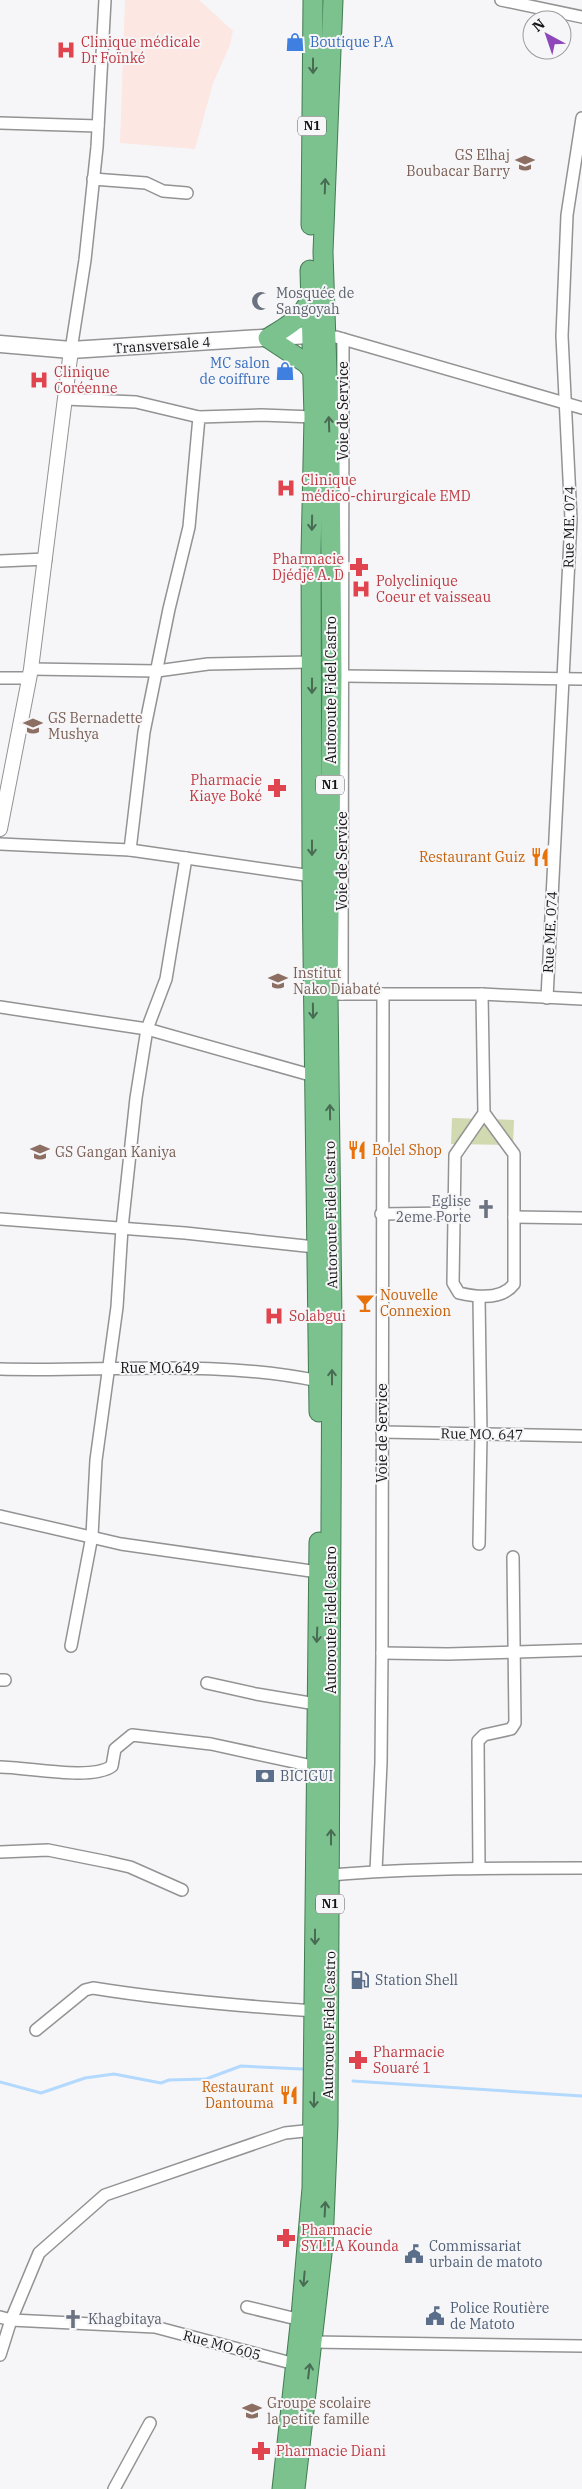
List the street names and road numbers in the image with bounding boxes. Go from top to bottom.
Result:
road number: N1 [298,116,326,136]
street label: Transversale 4 [113,333,211,357]
street label: Voie de Service [334,361,352,461]
street label: Rue ME. 074 [559,486,579,568]
street label: Autoroute Fidel Castro [322,616,340,764]
road number: N1 [316,776,344,794]
street label: Voie de Service [333,811,351,911]
street label: Rue ME. 074 [539,891,561,973]
street label: Autoroute Fidel Castro [321,1141,341,1289]
street label: Rue MO.649 [120,1359,200,1377]
street label: Voie de Service [373,1383,391,1483]
street label: Rue MO. 647 [440,1424,524,1444]
street label: Autoroute Fidel Castro [322,1546,340,1694]
road number: N1 [316,1895,344,1914]
street label: Autoroute Fidel Castro [319,1951,339,2099]
street label: Rue MO 605 [181,2326,263,2364]

